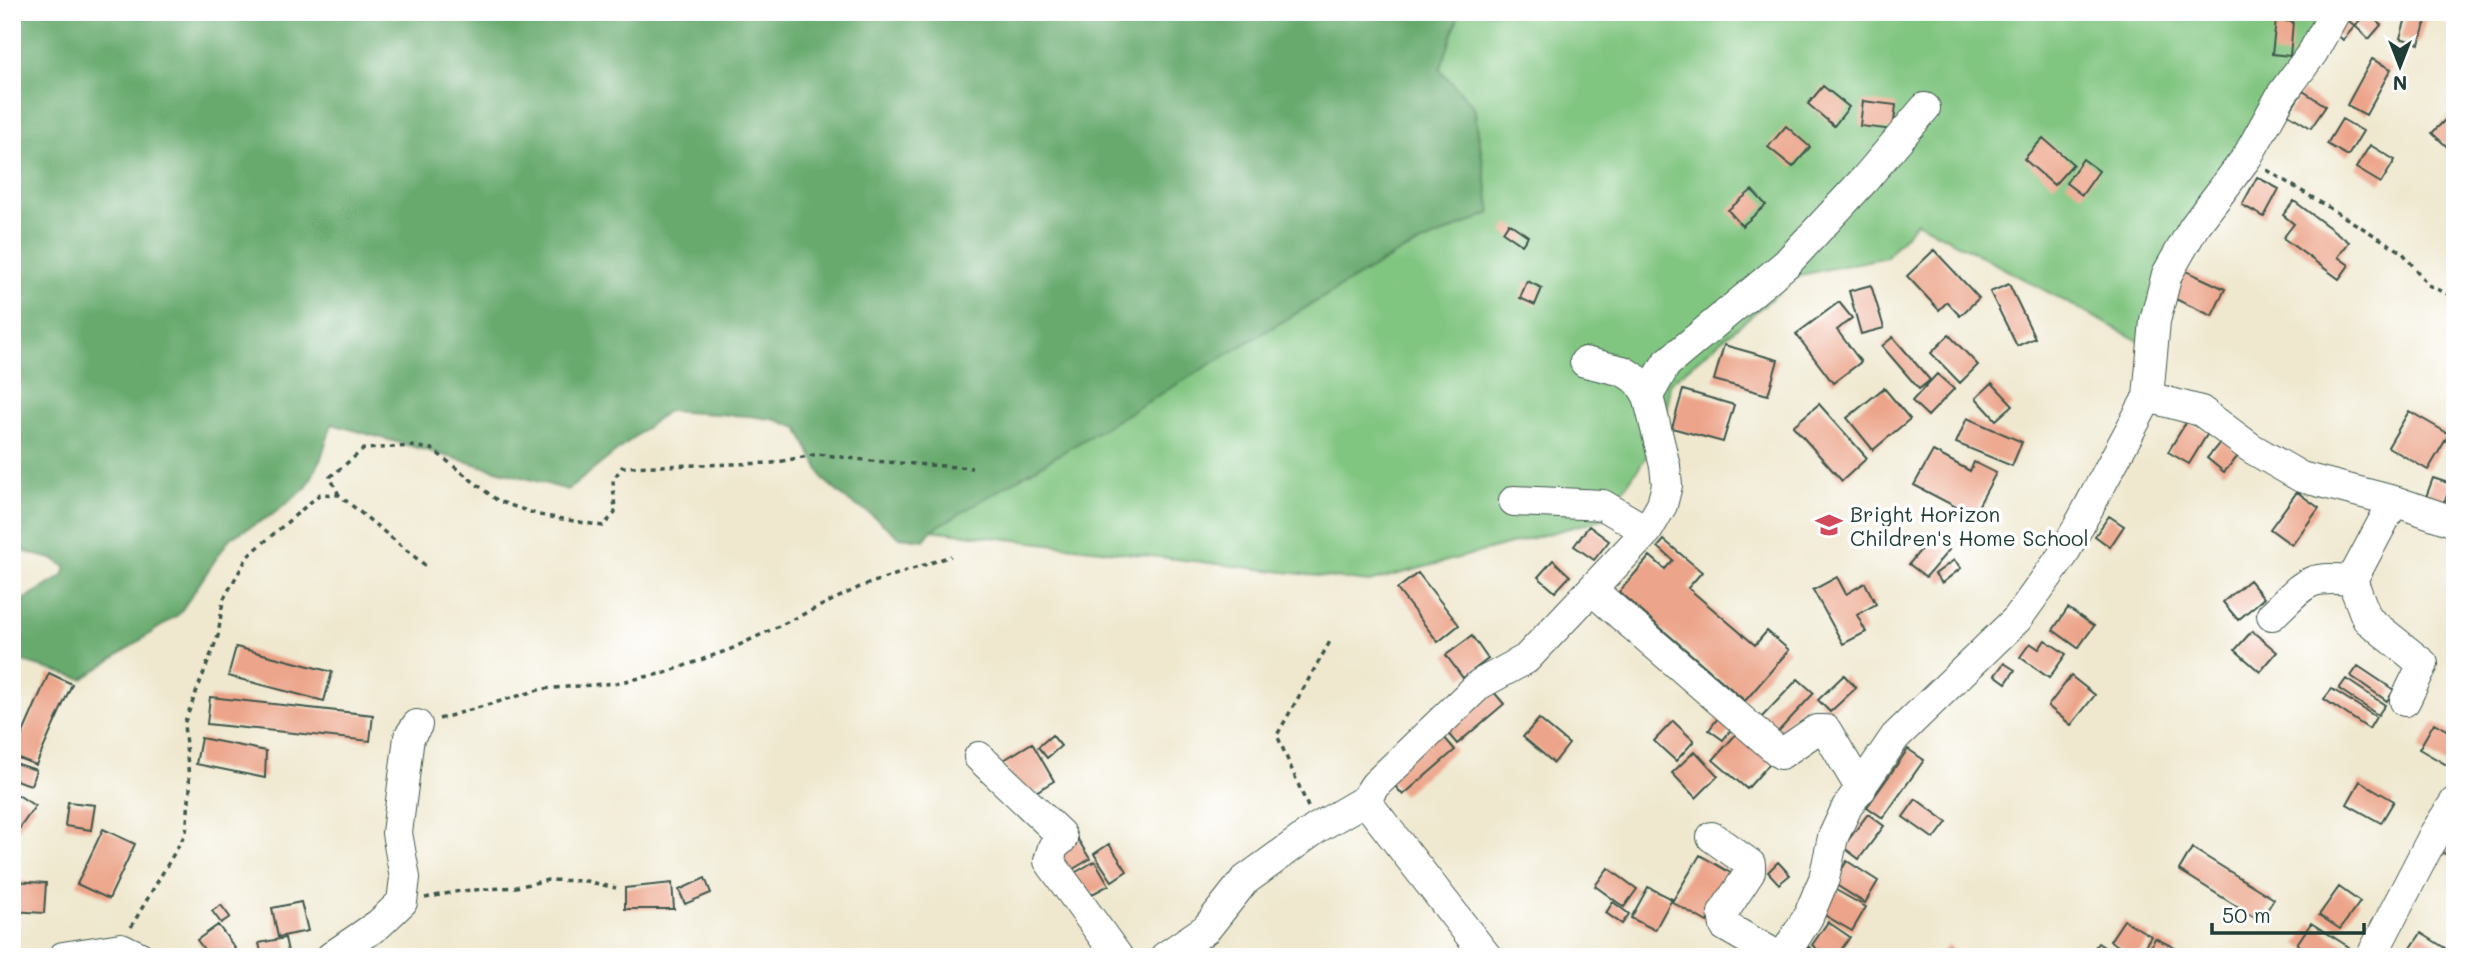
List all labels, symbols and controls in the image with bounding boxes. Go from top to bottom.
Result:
north arrow [2366,32,2436,102]
text: N [2393,71,2407,96]
place label: Bright Horizon Children's Home School [1850,500,2089,551]
school or university icon: Bright Horizon Children's Home School [1814,510,1844,540]
scale bar [2212,892,2364,936]
text: 50 m [2222,901,2271,928]

